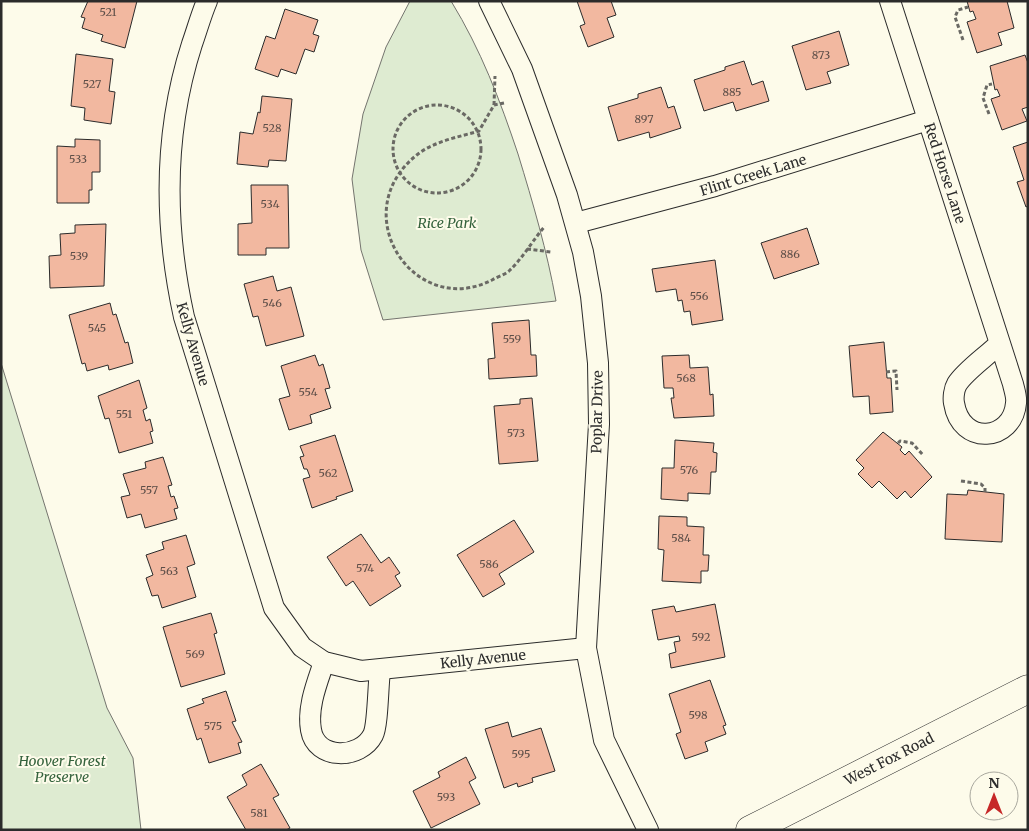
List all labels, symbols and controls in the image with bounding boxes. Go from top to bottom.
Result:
house number: 521 [99,5,117,19]
house number: 873 [812,48,830,62]
house number: 527 [83,77,101,91]
house number: 885 [722,85,742,99]
house number: 897 [634,112,654,126]
street label: Red Horse Lane [920,120,970,226]
house number: 528 [263,121,282,135]
street label: Flint Creek Lane [698,150,808,200]
house number: 533 [69,152,87,166]
house number: 534 [261,197,280,211]
park label: Rice Park [418,214,477,232]
house number: 886 [780,247,800,261]
house number: 539 [70,249,89,263]
house number: 556 [690,289,709,303]
house number: 546 [262,296,282,310]
street label: Kelly Avenue [172,300,214,388]
house number: 545 [88,321,106,335]
house number: 559 [503,332,522,346]
street label: Poplar Drive [587,370,607,454]
house number: 568 [676,371,696,385]
house number: 554 [299,385,318,399]
house number: 551 [116,407,132,421]
house number: 573 [507,426,525,440]
house number: 576 [680,463,698,477]
house number: 562 [319,466,338,480]
house number: 557 [140,483,158,497]
house number: 584 [671,531,691,545]
house number: 586 [479,557,499,571]
house number: 574 [356,561,374,575]
house number: 563 [160,564,178,578]
house number: 592 [692,630,710,644]
street label: Kelly Avenue [439,646,527,672]
house number: 569 [185,647,205,661]
house number: 598 [688,708,708,722]
house number: 575 [204,719,222,733]
street label: West Fox Road [840,728,937,790]
house number: 595 [512,747,530,761]
park label: Hoover Forest Preserve [17,752,106,786]
north arrow [969,771,1019,821]
text: N [988,774,1000,792]
house number: 593 [437,790,455,804]
house number: 581 [250,806,268,820]

